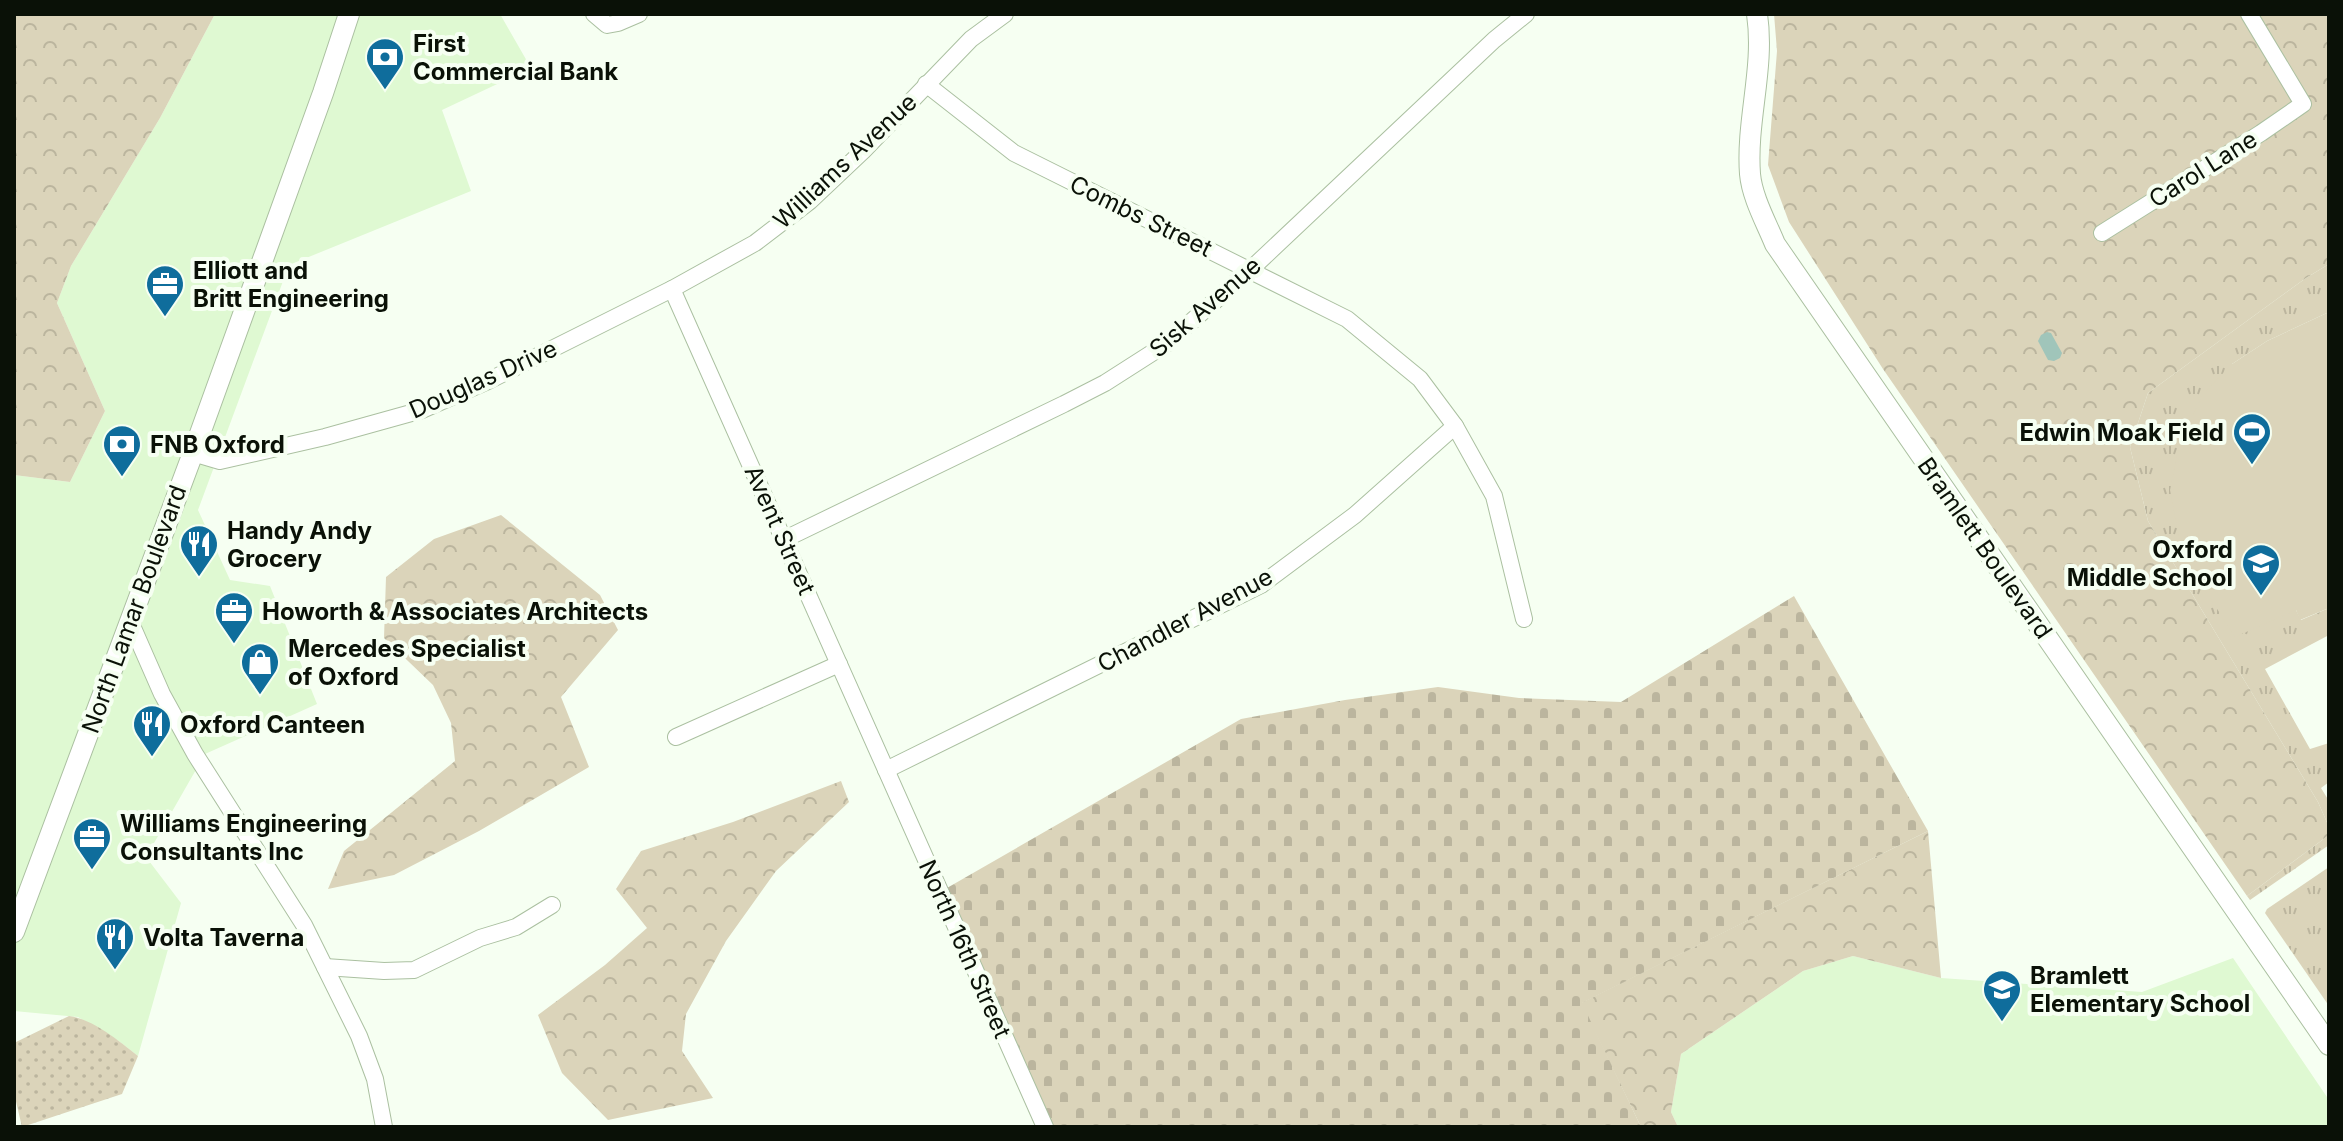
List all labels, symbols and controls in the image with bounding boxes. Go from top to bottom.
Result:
place label: First Commercial Bank [413,29,618,86]
bank icon: First Commercial Bank [364,36,406,91]
street label: Williams Avenue [767,87,923,235]
street label: Carol Lane [2144,124,2262,214]
street label: Combs Street [1065,169,1217,263]
street label: Sisk Avenue [1143,251,1267,363]
place label: Elliott and Britt Engineering [193,256,389,313]
office icon: Elliott and Britt Engineering [144,263,186,318]
street label: Douglas Drive [405,333,561,425]
sports icon: Edwin Moak Field [2231,411,2273,466]
place label: Edwin Moak Field [2019,418,2224,447]
bank icon: FNB Oxford [101,423,143,478]
place label: FNB Oxford [150,430,285,459]
street label: Bramlett Boulevard [1912,452,2058,644]
street label: Avent Street [739,461,821,599]
street label: North Lamar Boulevard [76,481,192,737]
place label: Handy Andy Grocery [227,516,373,573]
restaurant icon: Handy Andy Grocery [178,523,220,578]
place label: Oxford Middle School [2067,535,2233,592]
school or university icon: Oxford Middle School [2240,542,2282,597]
street label: Chandler Avenue [1093,562,1277,678]
office icon: Howorth & Associates Architects [213,590,255,645]
place label: Howorth & Associates Architects [262,597,648,626]
place label: Mercedes Specialist of Oxford [288,634,526,691]
shop icon: Mercedes Specialist of Oxford [239,641,281,696]
restaurant icon: Oxford Canteen [131,703,173,758]
place label: Oxford Canteen [180,710,365,739]
place label: Williams Engineering Consultants Inc [120,809,367,866]
office icon: Williams Engineering Consultants Inc [71,816,113,871]
street label: North 16th Street [913,855,1017,1043]
restaurant icon: Volta Taverna [94,916,136,971]
place label: Volta Taverna [143,923,304,952]
place label: Bramlett Elementary School [2030,961,2250,1018]
school or university icon: Bramlett Elementary School [1981,968,2023,1023]

